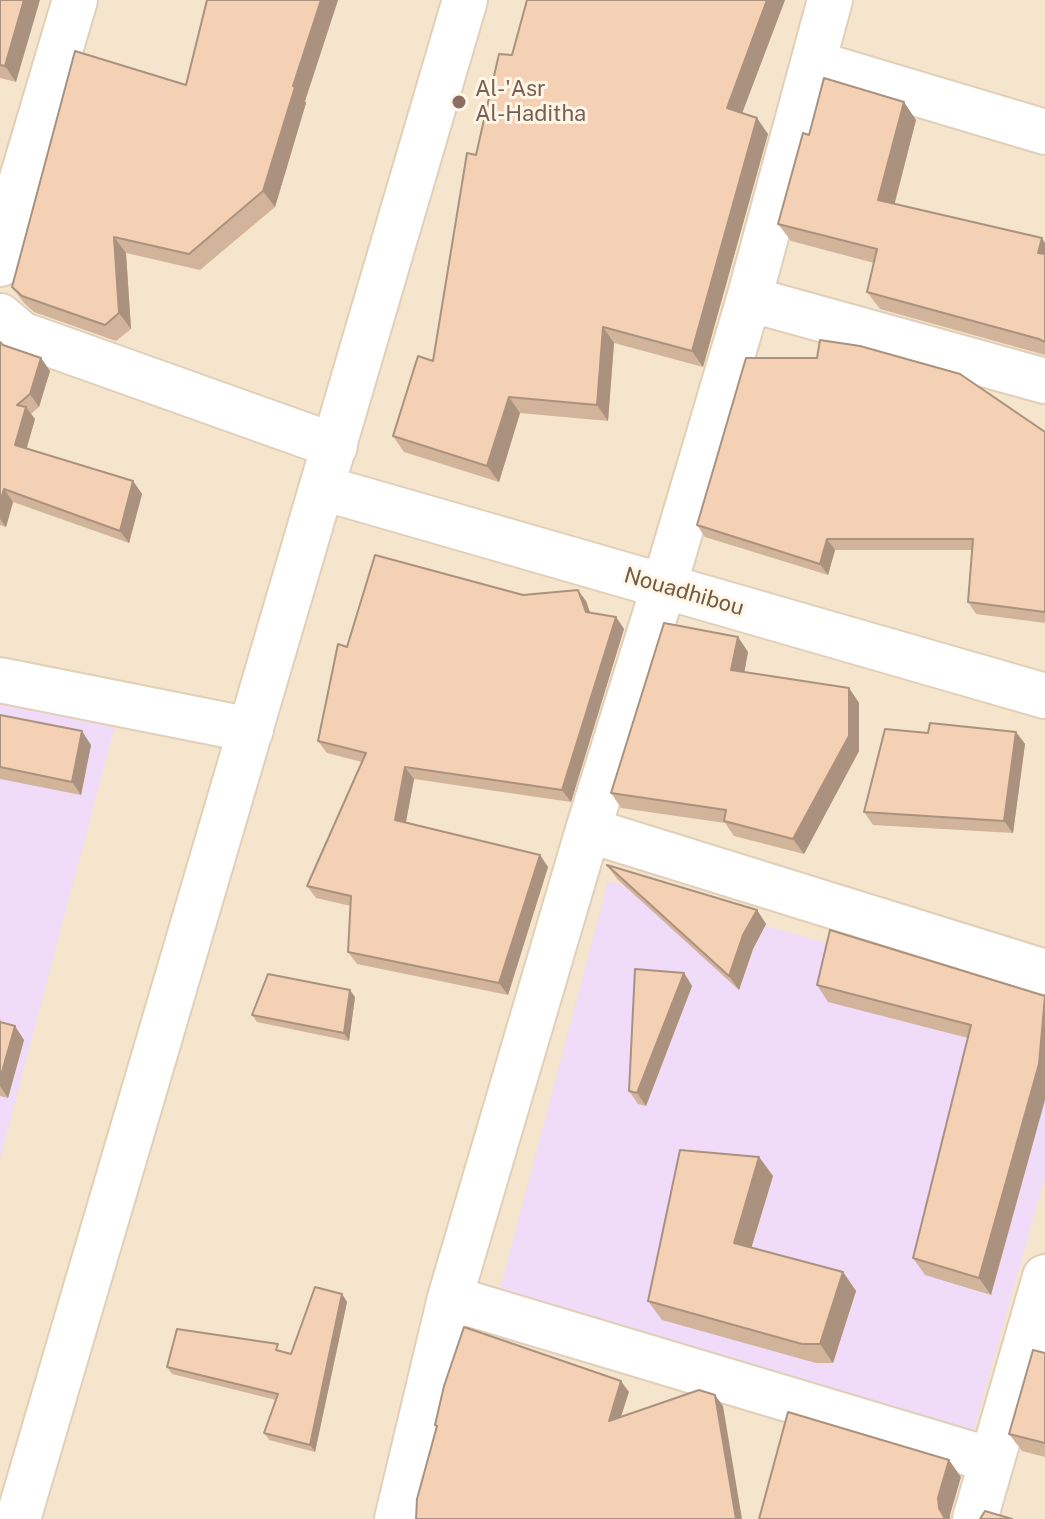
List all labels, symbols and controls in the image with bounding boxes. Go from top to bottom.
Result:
place label: Al-'Asr Al-Haditha [475,76,586,128]
marker: Al-'Asr Al-Haditha [450,93,468,111]
street label: Nouadhibou [621,562,747,622]

